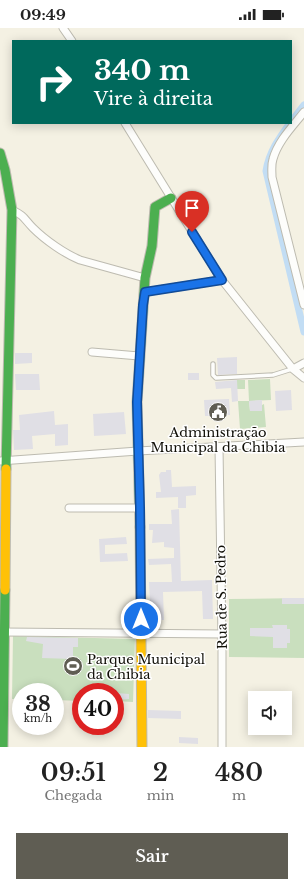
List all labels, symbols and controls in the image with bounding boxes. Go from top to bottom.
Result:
text: 09:49 [20,5,66,24]
text: 340 m [94,53,190,88]
icon: right [28,56,80,108]
text: Vire à direita [94,88,213,110]
pin [175,191,209,232]
icon: arrive [181,197,203,219]
public building icon: Administração Municipal da Chibia [207,401,229,423]
place label: Administração Municipal da Chibia [151,424,286,456]
street label: Rua de S. Pedro [212,545,231,649]
position arrow [120,598,162,640]
place label: Parque Municipal da Chibia [87,651,205,683]
sports icon: Parque Municipal da Chibia [62,655,84,677]
speed limit sign: 40 [72,683,124,735]
map controls [248,691,292,735]
button: sound [248,691,292,735]
text: 38 [25,692,51,716]
text: km/h [24,712,52,725]
text: 09:51 [41,758,106,787]
text: 2 [153,758,168,787]
text: 480 [215,758,263,787]
text: Chegada [45,787,102,804]
text: min [147,787,174,804]
text: m [232,787,246,804]
button: Sair [16,833,288,879]

